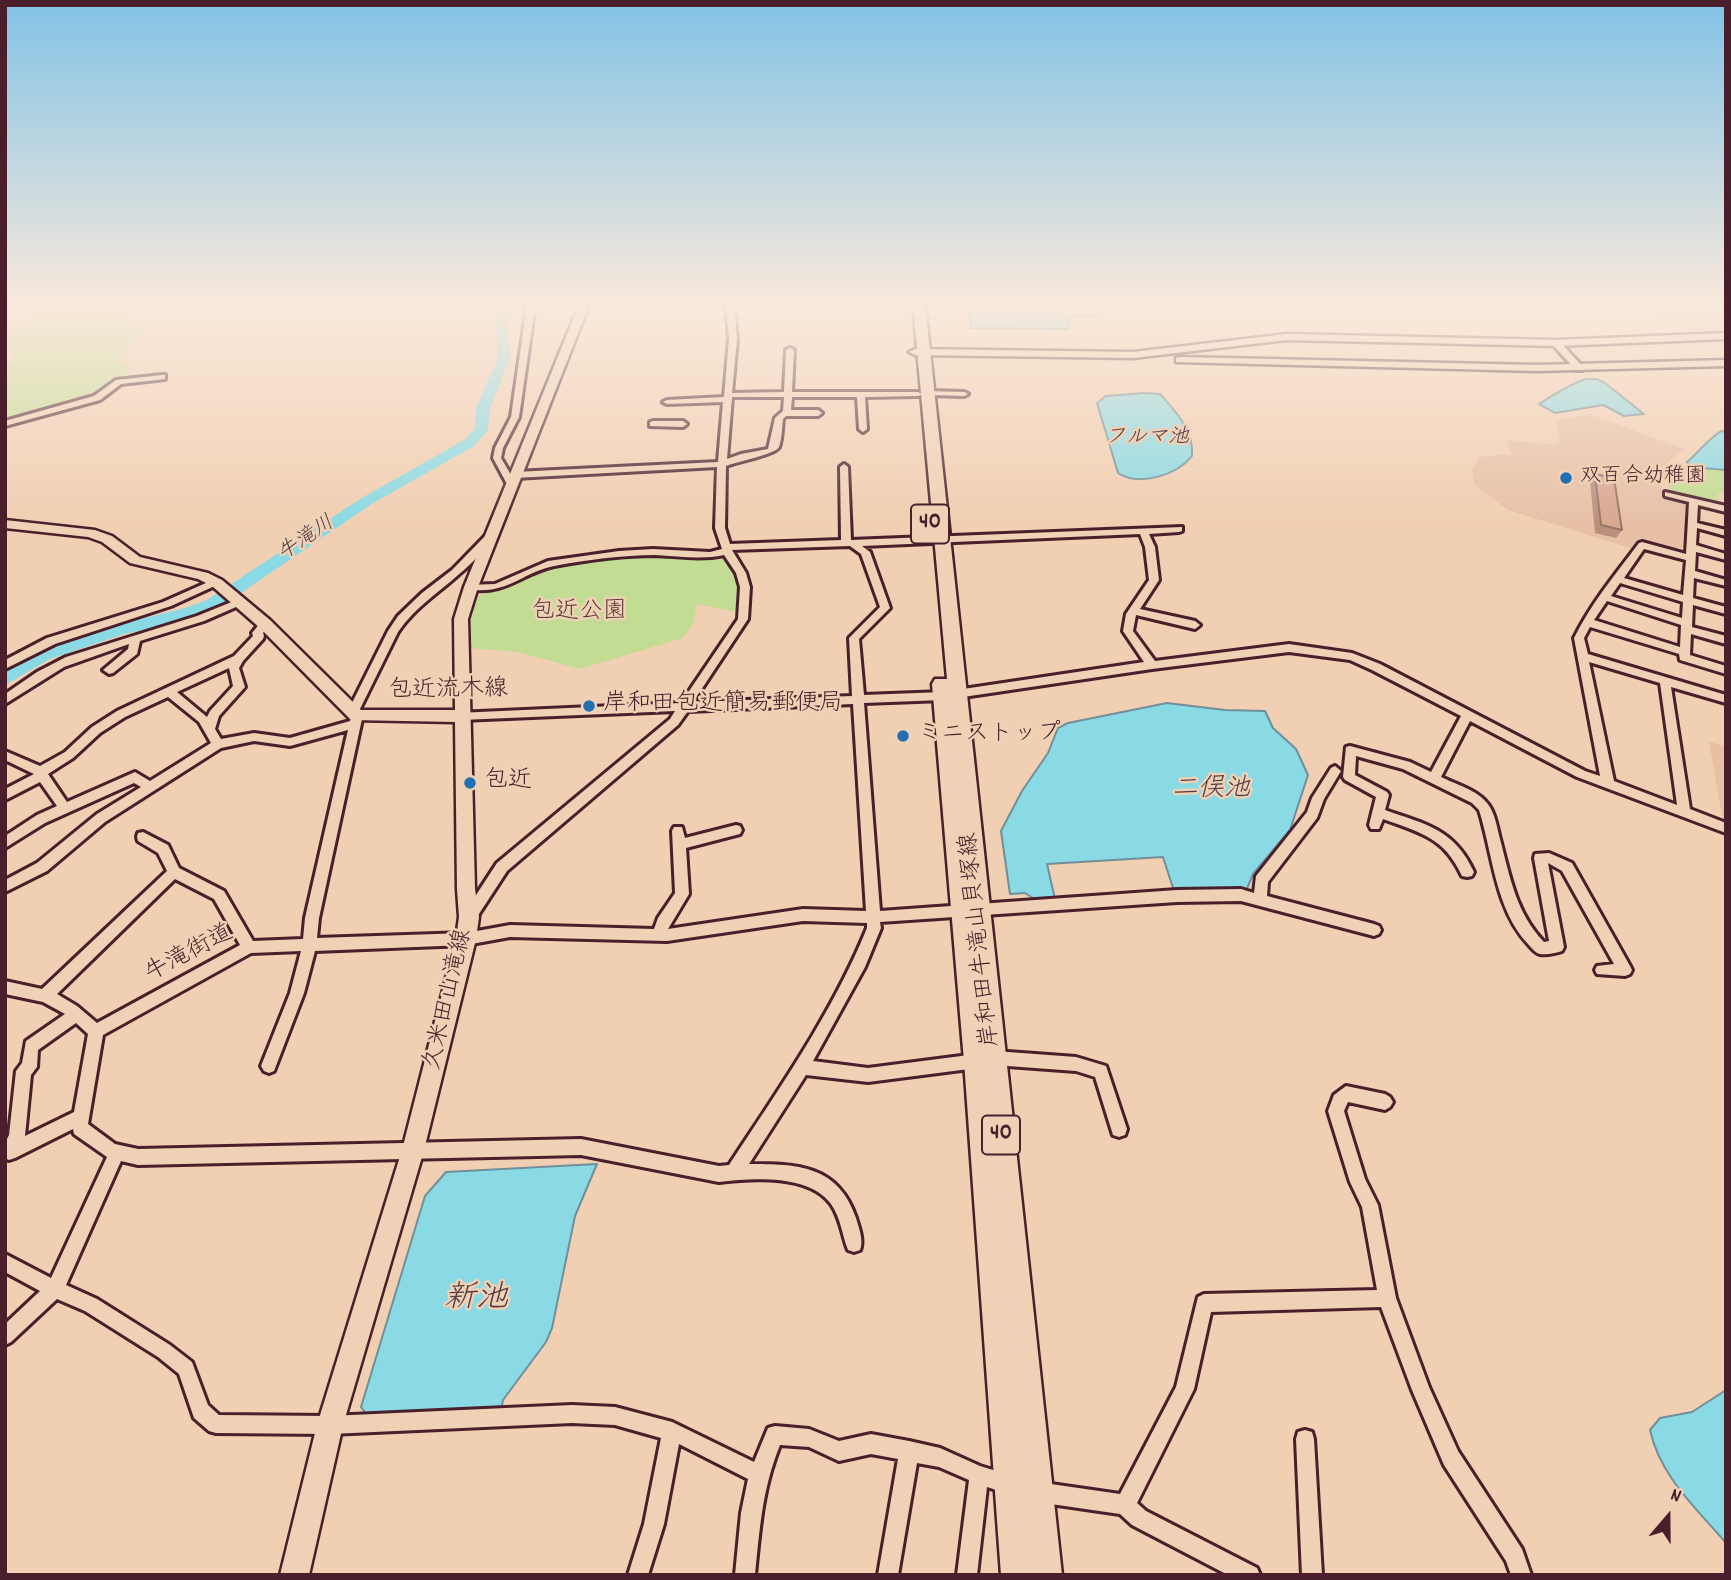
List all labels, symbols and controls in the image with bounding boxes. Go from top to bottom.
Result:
water label: フルマ池 [1105,426,1189,452]
place label: 双百合幼稚園 [1580,465,1706,491]
marker: 双百合幼稚園 [1558,470,1574,486]
road number: 40 [911,504,949,544]
water label: 牛滝川 [274,512,340,568]
park label: 包近公園 [531,600,627,628]
street label: 包近流木線 [388,677,508,707]
place label: 岸和田包近簡易郵便局 [603,692,843,720]
marker: 岸和田包近簡易郵便局 [581,698,597,714]
place label: ミニストップ [917,722,1061,750]
marker: ミニストップ [895,728,911,744]
place label: 包近 [484,769,532,797]
marker: 包近 [462,775,478,791]
water label: 二俣池 [1172,775,1250,807]
street label: 岸和田牛滝山貝塚線 [956,831,1008,1049]
street label: 牛滝街道 [141,920,239,990]
street label: 久米田山滝線 [420,927,480,1073]
road number: 40 [982,1116,1020,1154]
water label: 新池 [444,1283,508,1321]
north arrow [1633,1482,1703,1552]
text: N [1666,1483,1684,1511]

